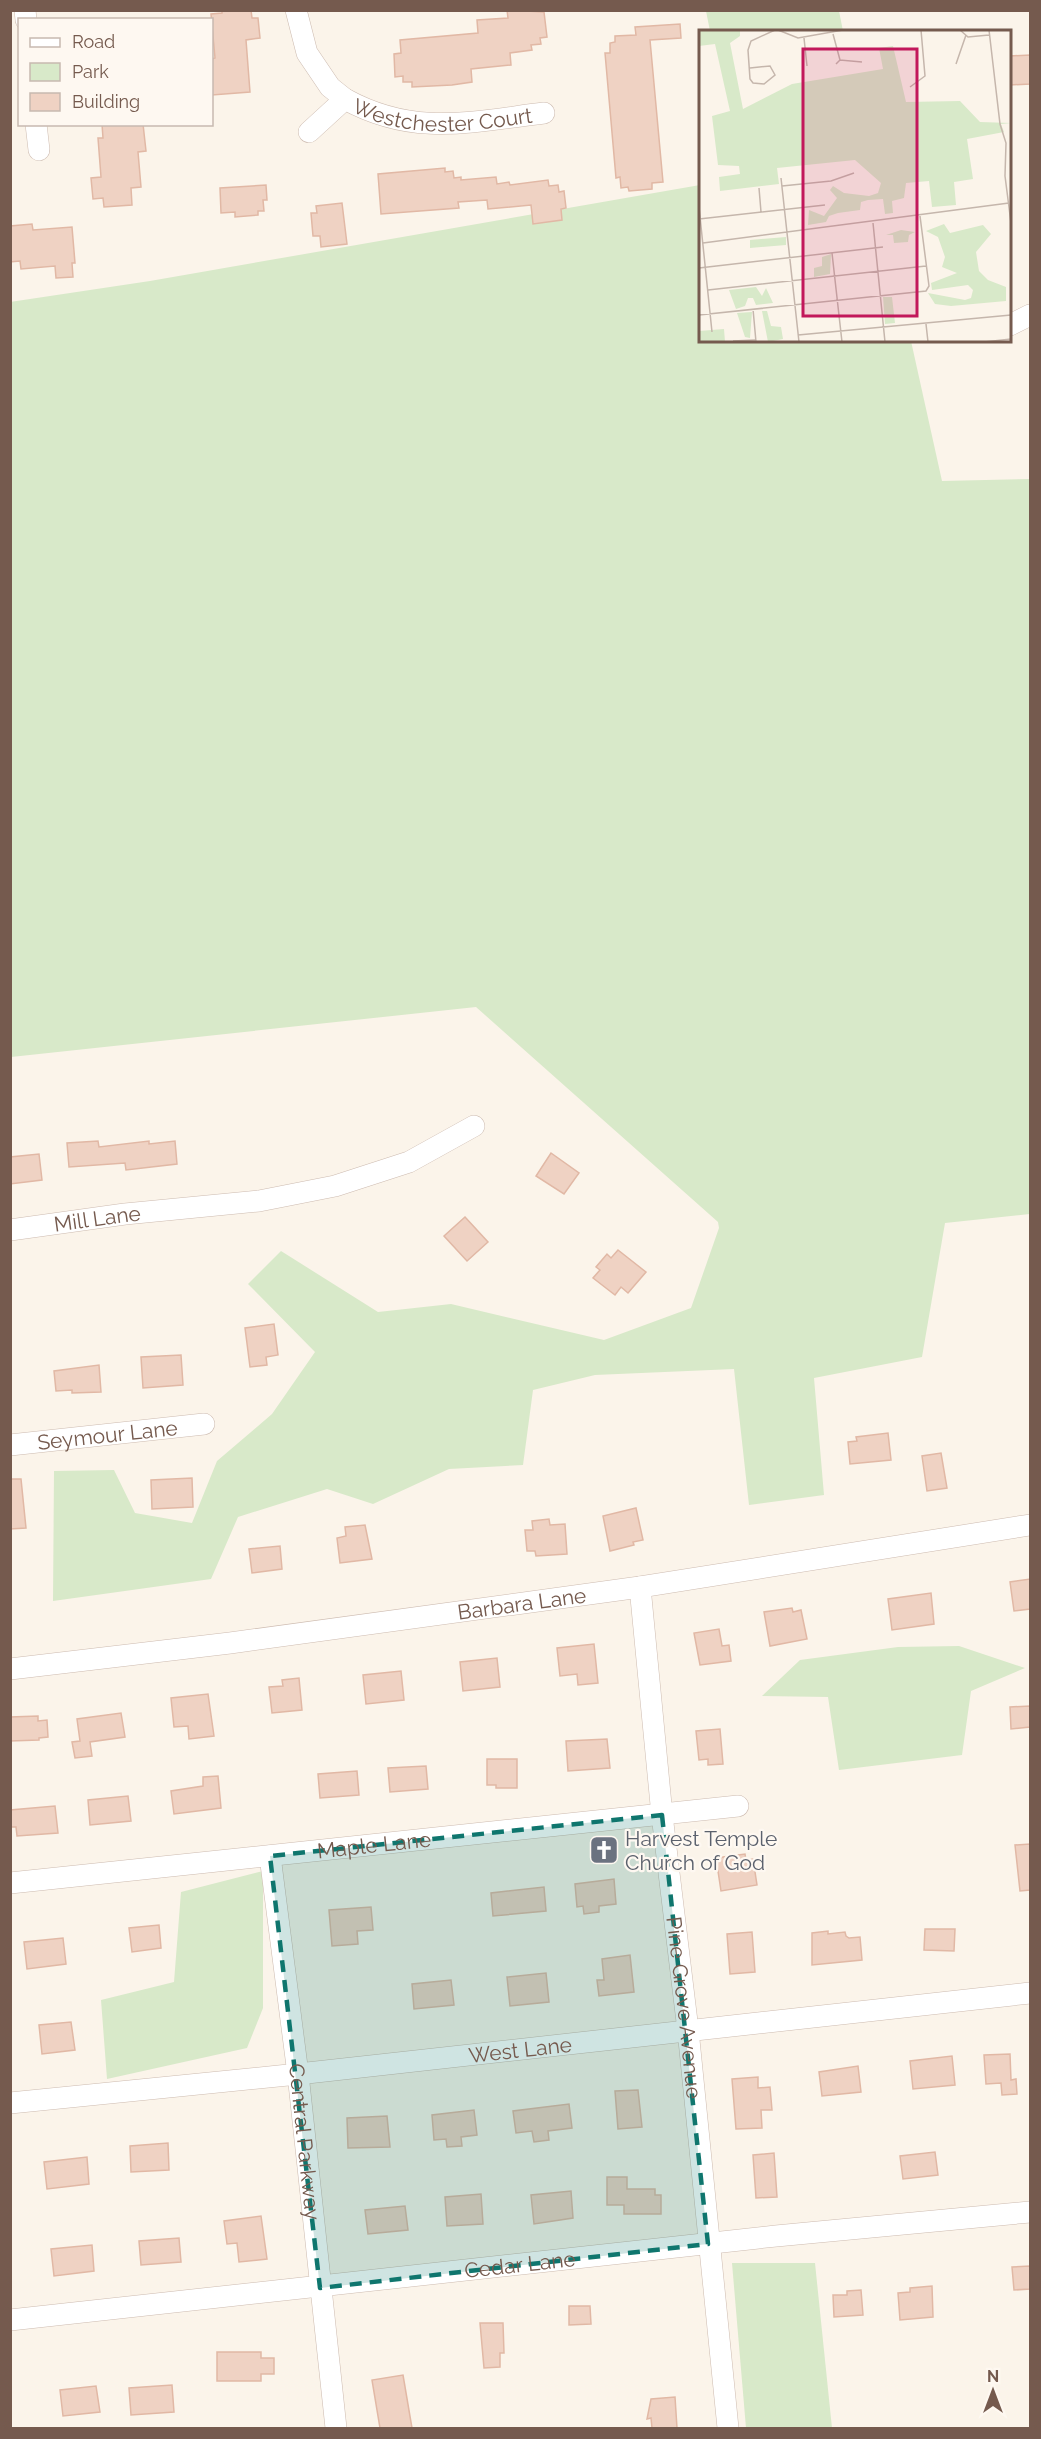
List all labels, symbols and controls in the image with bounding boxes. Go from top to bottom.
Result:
legend [18,18,213,126]
inset map [699,30,1011,342]
text: Road [72,31,115,52]
text: Park [72,61,109,82]
text: Building [72,91,140,112]
street label: Westchester Court [349,93,534,136]
street label: Mill Lane [52,1200,142,1236]
street label: Seymour Lane [36,1414,179,1454]
street label: Barbara Lane [456,1582,588,1624]
street label: Maple Lane [316,1826,432,1863]
place label: Harvest Temple Church of God [625,1826,777,1875]
church icon: Harvest Temple Church of God [588,1834,620,1866]
street label: Pine Grove Avenue [662,1915,707,2100]
street label: West Lane [467,2031,573,2068]
street label: Central Parkway [284,2062,326,2221]
street label: Cedar Lane [463,2246,577,2283]
north arrow [963,2361,1023,2421]
text: N [987,2367,999,2386]

